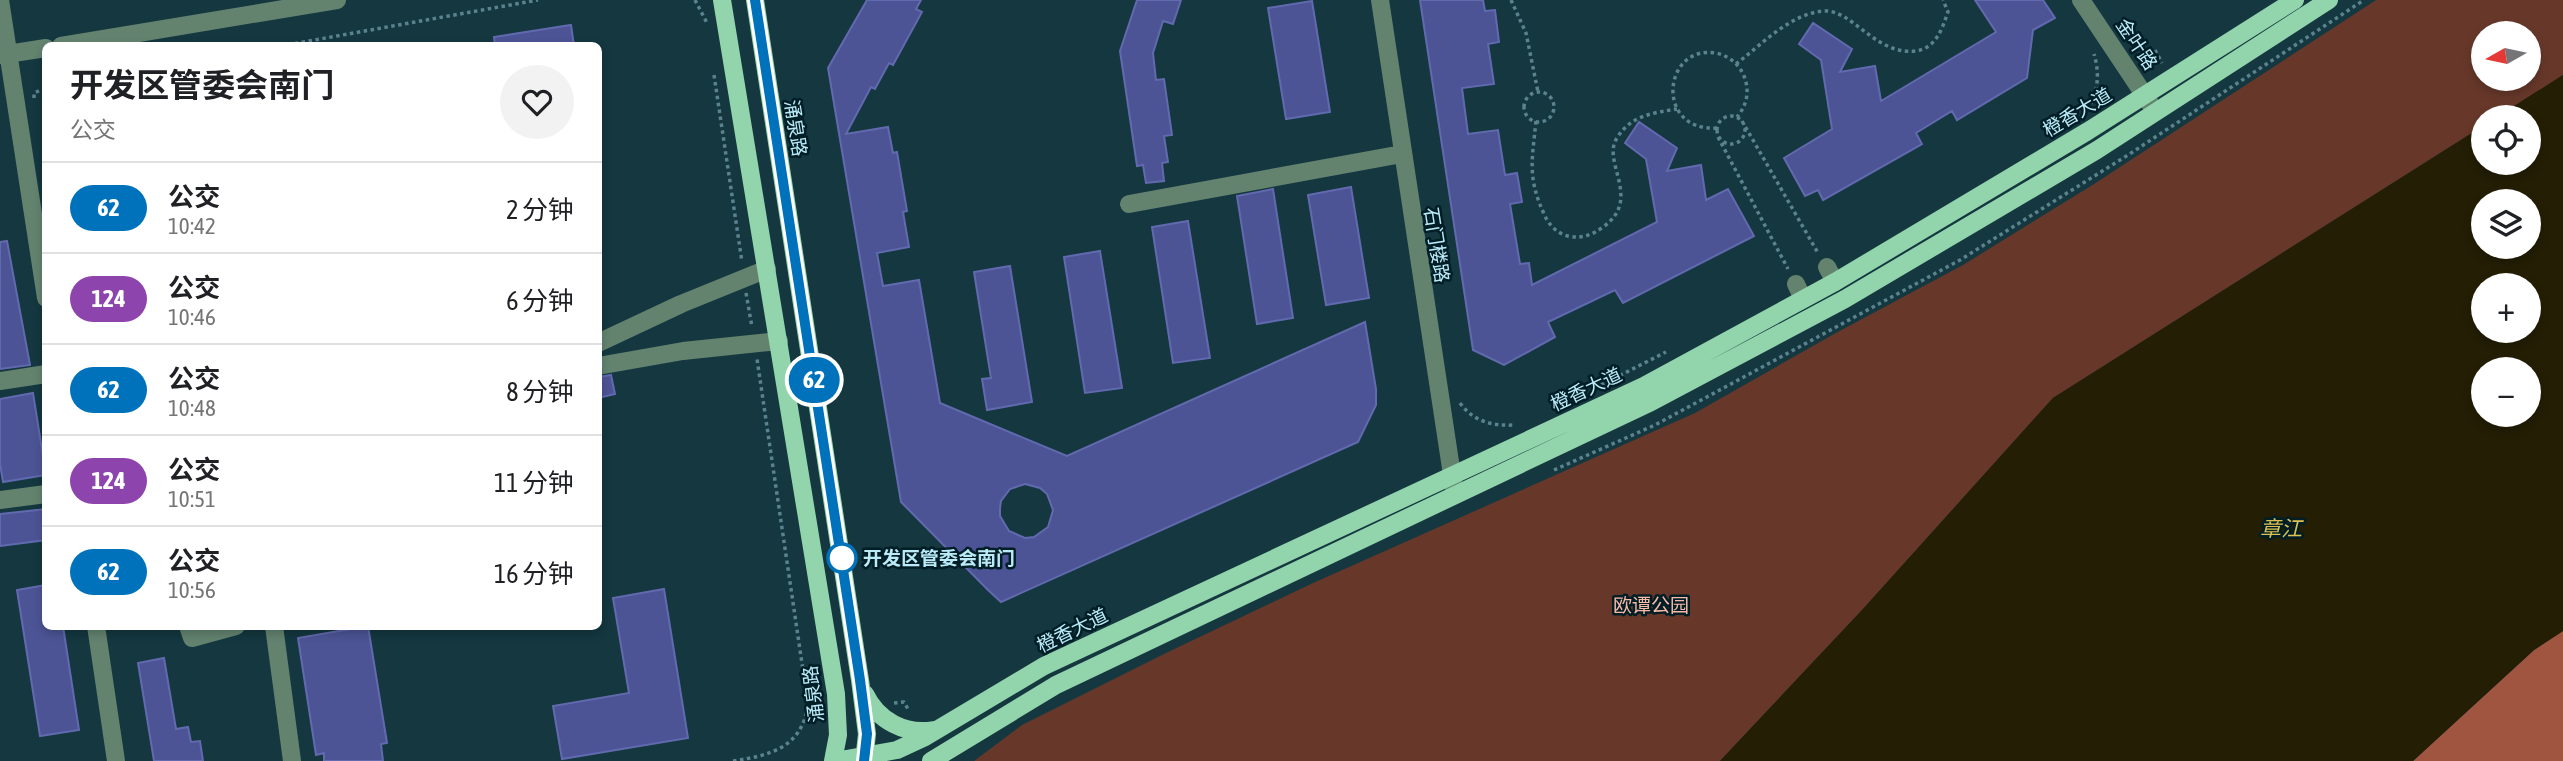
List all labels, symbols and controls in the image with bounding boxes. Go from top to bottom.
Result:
street label: 金叶路 [2112,14,2162,74]
north arrow [2471,21,2541,91]
map controls [2471,21,2541,427]
button: heart [500,65,574,139]
text: 开发区管委会南门 [70,66,334,104]
street label: 橙香大道 [2039,83,2115,141]
street label: 涌泉路 [781,98,811,158]
button: locate [2471,105,2541,175]
text: 公交 [70,117,116,143]
text: 公交 [168,182,220,212]
button: layers [2471,189,2541,259]
text: 62 [97,194,120,221]
text: 2 分钟 [506,195,574,225]
street label: 石门楼路 [1420,206,1454,284]
text: 10:42 [168,213,216,239]
text: 公交 [168,273,220,303]
button: + [2471,273,2541,343]
text: 124 [92,285,125,312]
text: 6 分钟 [506,286,574,316]
text: 10:46 [168,304,216,330]
line badge: 62 [782,357,846,403]
button: − [2471,357,2541,427]
street label: 橙香大道 [1547,363,1625,415]
text: 公交 [168,364,220,394]
text: 62 [803,366,825,393]
text: 62 [97,376,120,403]
text: 8 分钟 [506,377,574,407]
text: 10:48 [168,395,216,421]
text: 公交 [168,455,220,485]
text: 124 [92,467,125,494]
text: 11 分钟 [494,468,574,498]
text: 10:51 [168,486,216,512]
water label: 章江 [2260,516,2304,540]
marker: 开发区管委会南门 [827,543,857,573]
text: 公交 [168,546,220,576]
place label: 开发区管委会南门 [863,547,1015,569]
text: 62 [97,558,120,585]
text: 16 分钟 [494,559,574,589]
text: 10:56 [168,577,216,603]
park label: 欧谭公园 [1613,594,1689,616]
street label: 橙香大道 [1033,603,1111,657]
street label: 涌泉路 [799,664,827,724]

